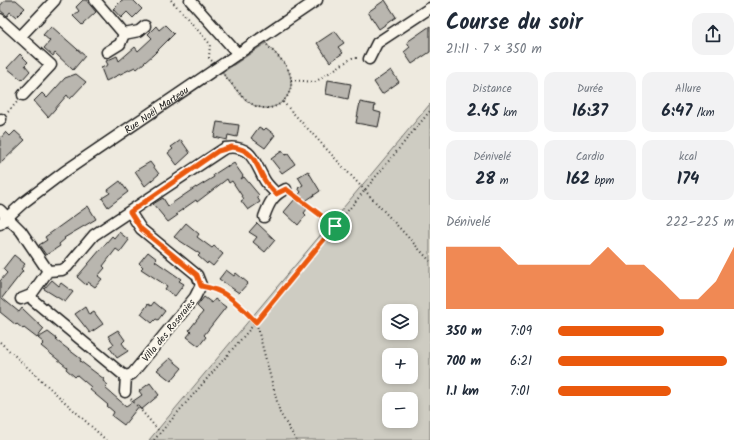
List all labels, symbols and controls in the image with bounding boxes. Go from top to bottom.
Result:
text: Course du soir [446,6,583,41]
button: share [692,13,734,55]
text: 21:11 · 7 × 350 m [446,39,542,60]
text: Distance [472,80,512,98]
text: Durée [577,80,603,98]
text: Allure [675,80,701,98]
street label: Rue Noël Marteau [121,82,192,138]
text: 2.45 [467,98,499,125]
text: 16:37 [572,98,608,125]
text: 6:47 [662,98,692,125]
text: km [499,104,517,122]
text: /km [692,104,714,122]
text: Dénivelé [473,148,511,166]
text: Cardio [576,148,604,166]
text: kcal [679,148,697,166]
text: 28 [475,166,495,193]
text: 162 [566,166,590,193]
text: 174 [677,166,699,193]
text: m [495,172,509,190]
text: bpm [590,172,614,190]
pin [318,209,352,243]
text: Dénivelé [446,212,490,233]
text: 222–225 m [666,212,734,233]
icon: arrive [324,215,346,237]
street label: Villa des Roseraies [138,295,200,366]
map controls [382,304,418,428]
button: layers [382,304,418,340]
text: 350 m [446,321,482,342]
text: 7:09 [510,321,532,342]
button: + [382,348,418,384]
text: 700 m [446,351,481,372]
text: 6:21 [510,351,532,372]
text: 1.1 km [446,381,479,402]
text: 7:01 [510,381,530,402]
button: − [382,392,418,428]

